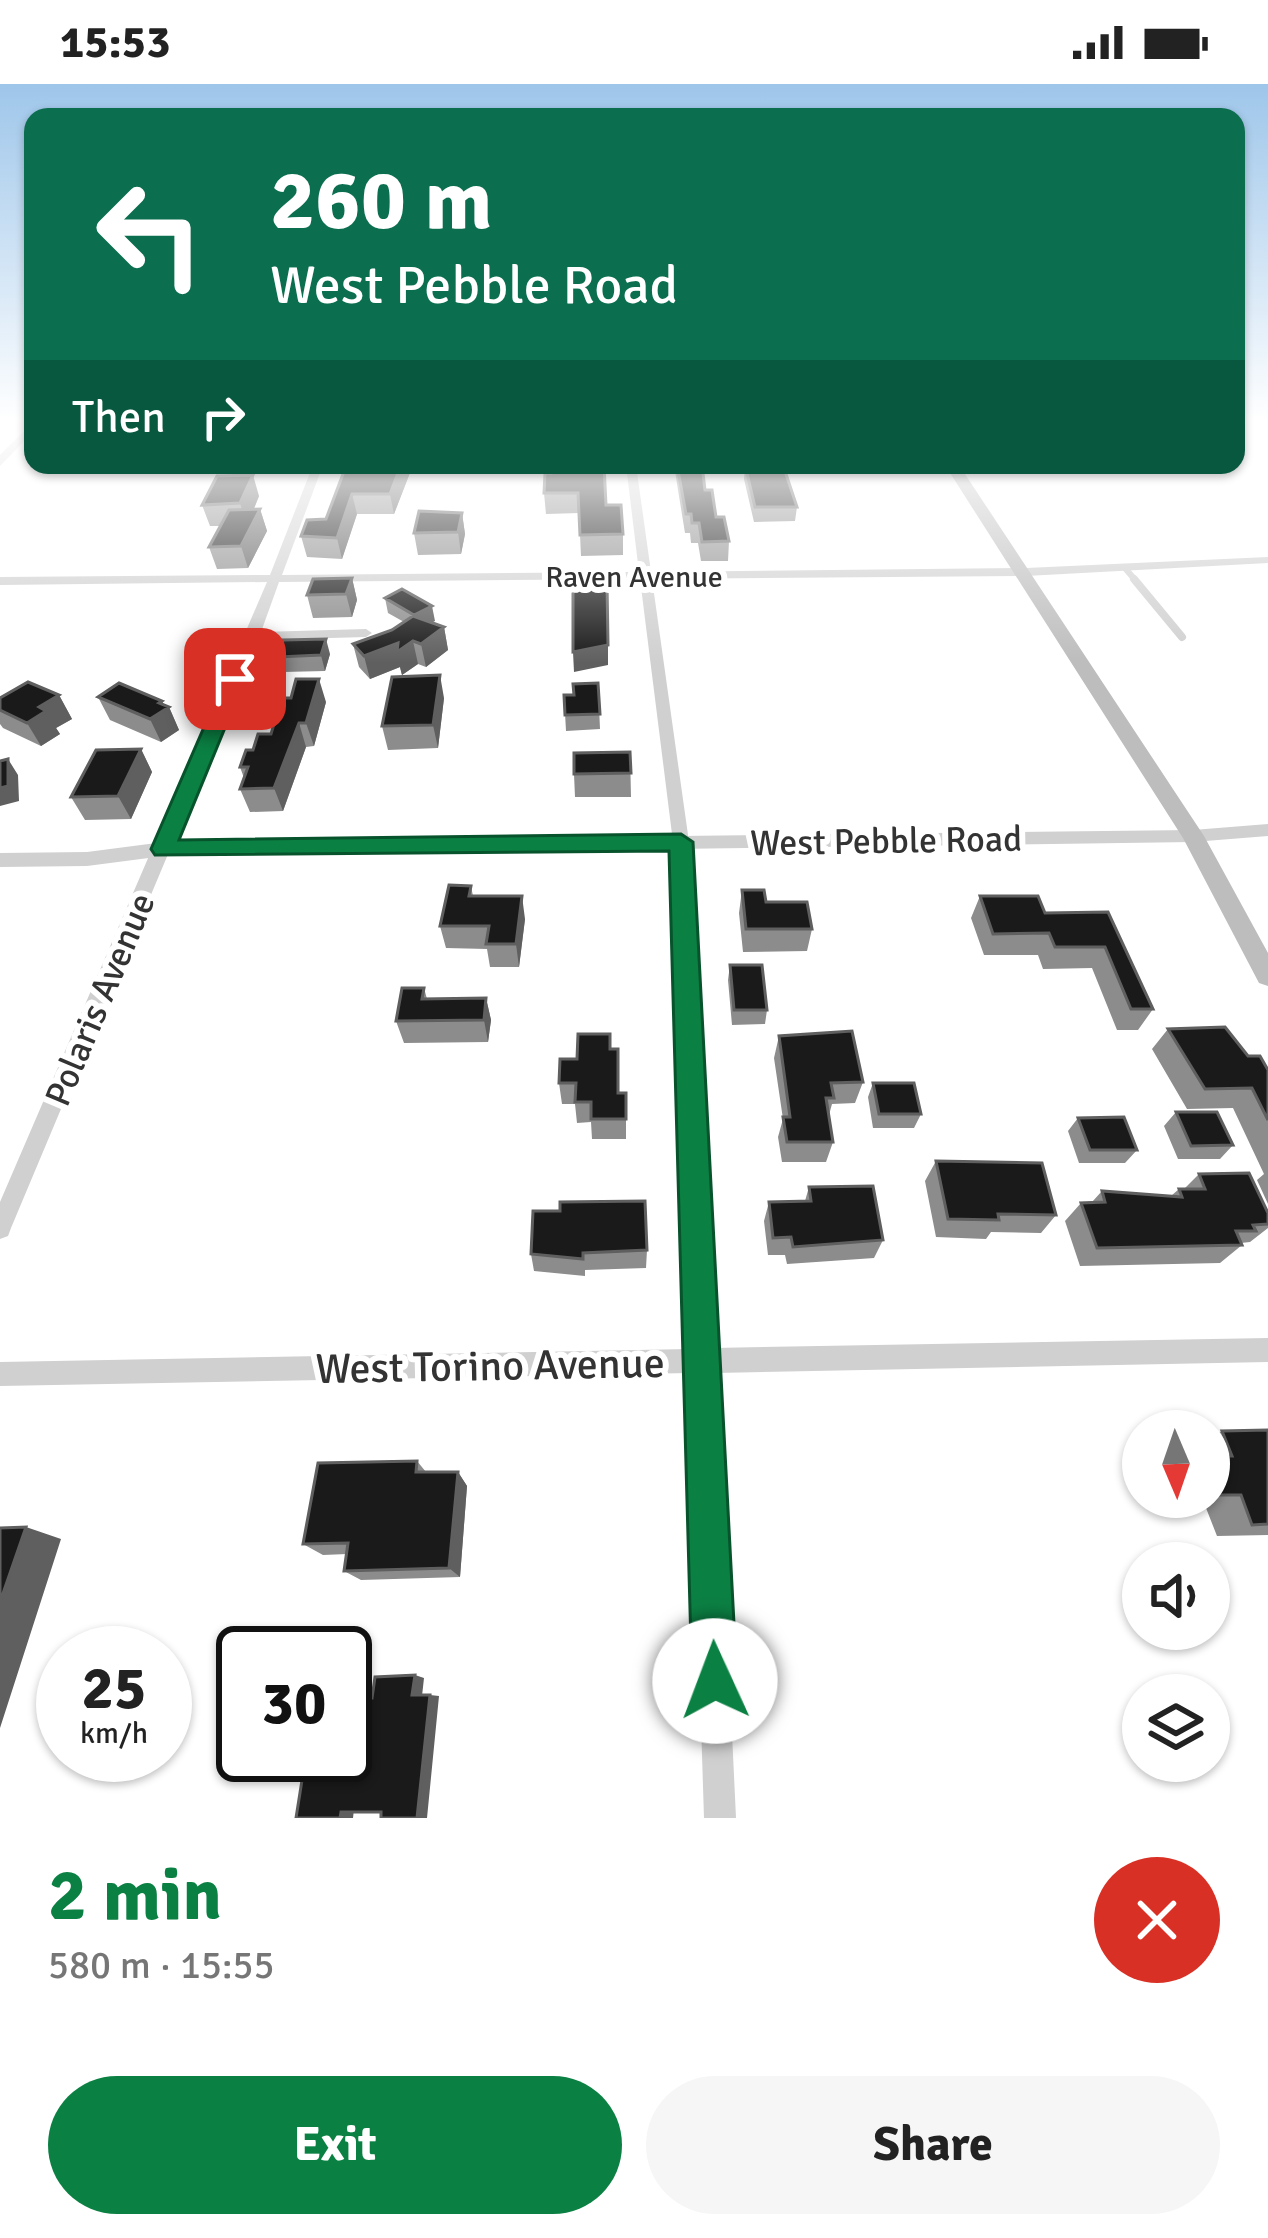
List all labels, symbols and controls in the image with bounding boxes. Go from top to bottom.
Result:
text: 15:53 [60,15,170,70]
text: 260 m [270,149,492,253]
icon: left [72,156,228,312]
text: West Pebble Road [270,252,678,319]
icon: right [190,384,256,450]
text: Then [72,390,166,445]
street label: Raven Avenue [545,559,723,596]
pin [184,628,286,730]
icon: arrive [202,646,268,712]
street label: West Pebble Road [750,817,1022,866]
street label: Polaris Avenue [35,886,165,1113]
street label: West Torino Avenue [315,1338,665,1395]
north arrow [1122,1410,1230,1518]
map controls [1122,1410,1230,1782]
button: sound [1122,1542,1230,1650]
position arrow [652,1618,778,1744]
speed limit sign: 30 [216,1626,372,1782]
text: 25 [82,1652,146,1726]
button: layers [1122,1674,1230,1782]
text: km/h [80,1715,148,1752]
text: 2 min [48,1851,222,1940]
button: close [1094,1857,1220,1983]
text: 580 m · 15:55 [48,1941,275,1989]
button: Exit [48,2076,622,2214]
button: Share [646,2076,1220,2214]

